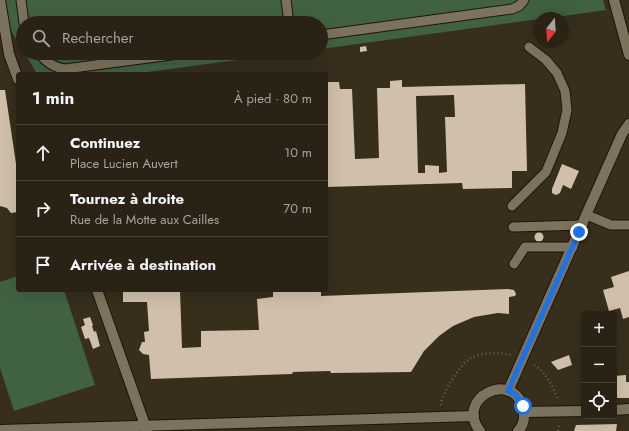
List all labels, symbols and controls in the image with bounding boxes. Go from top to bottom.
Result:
north arrow [533,12,569,48]
search box [16,16,328,60]
icon: search [30,27,52,49]
text: Rechercher [62,27,134,49]
text: 1 min [32,86,74,110]
text: À pied · 80 m [234,89,312,108]
text: Continuez [70,132,140,154]
icon: ahead [32,142,54,164]
text: 10 m [284,143,312,162]
text: Place Lucien Auvert [70,154,178,173]
text: Tournez à droite [70,188,184,210]
icon: right [32,198,54,220]
text: 70 m [283,199,312,218]
text: Rue de la Motte aux Cailles [70,210,219,229]
route end [570,223,588,241]
icon: arrive [32,254,54,276]
text: Arrivée à destination [70,254,216,276]
map controls [581,311,617,419]
button: + [581,311,617,347]
button: − [581,347,617,383]
button: locate [581,383,617,419]
route start [514,397,532,415]

